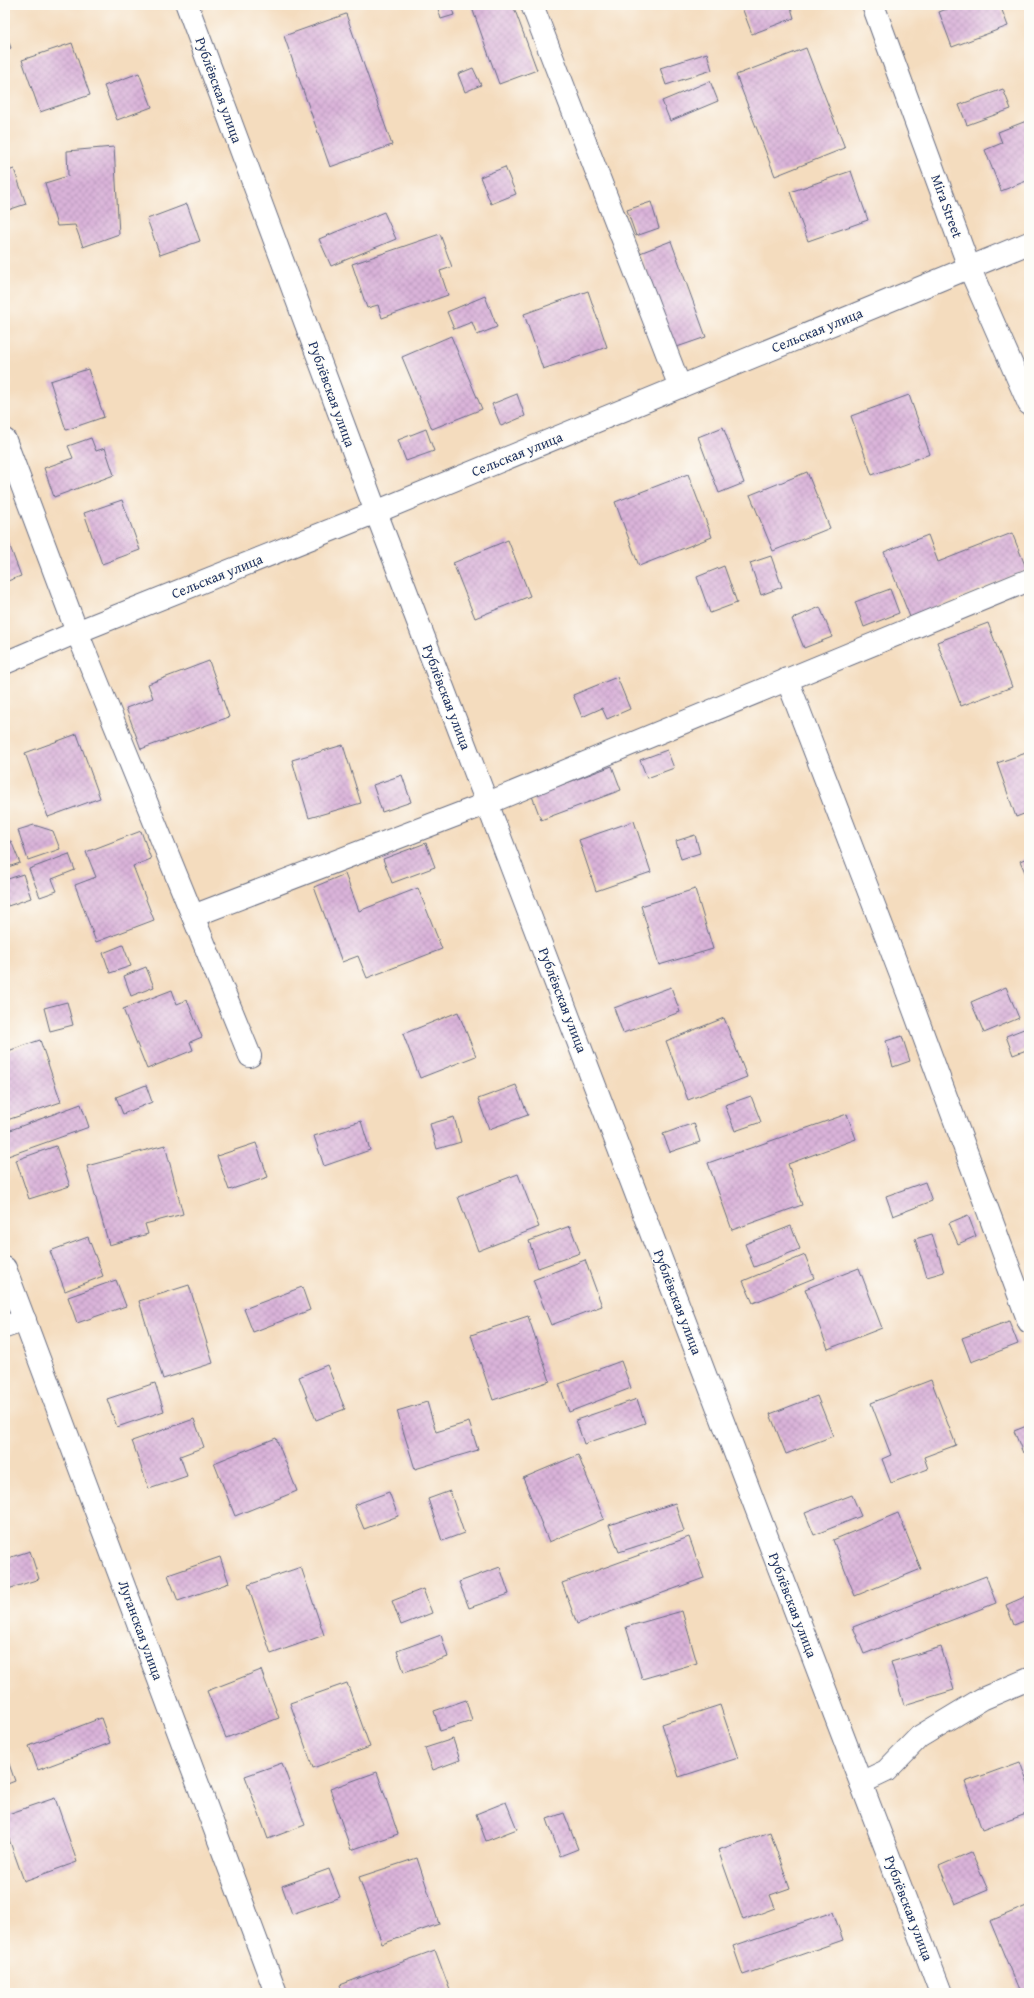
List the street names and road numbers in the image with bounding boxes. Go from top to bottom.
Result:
street label: Рублёвская улица [191,34,248,146]
street label: Mira Street [926,171,968,241]
street label: Сельская улица [768,302,866,357]
street label: Рублёвская улица [304,338,361,450]
street label: Сельская улица [468,426,566,481]
street label: Сельская улица [168,548,266,603]
street label: Рублёвская улица [418,642,476,753]
street label: Рублёвская улица [534,945,592,1056]
street label: Рублёвская улица [649,1247,707,1358]
street label: Рублёвская улица [764,1550,822,1661]
street label: Луганская улица [114,1577,168,1683]
street label: Рублёвская улица [880,1853,938,1964]

